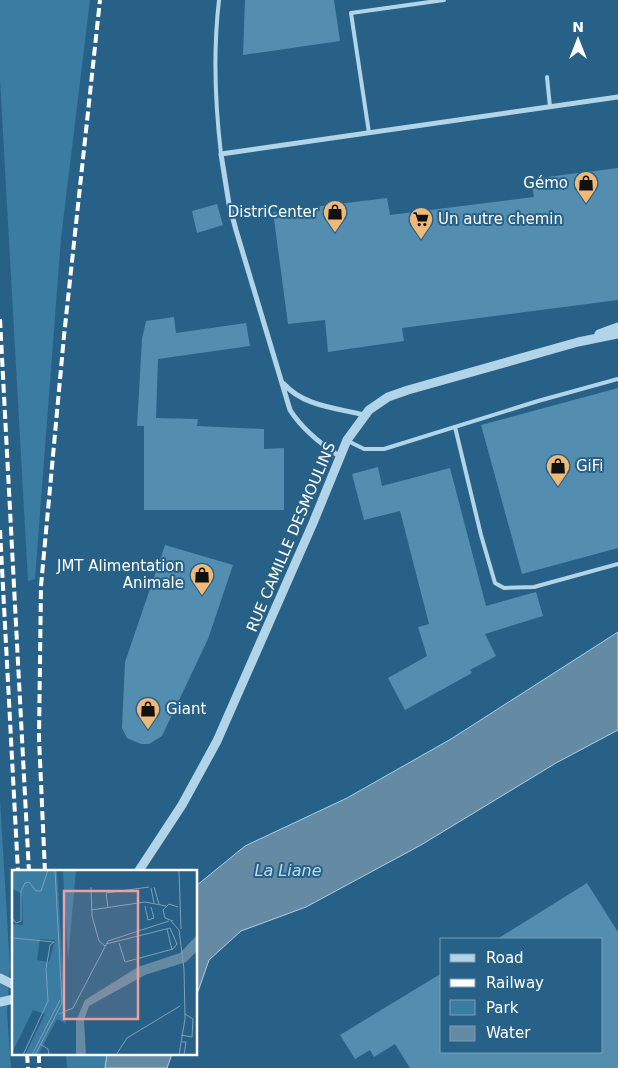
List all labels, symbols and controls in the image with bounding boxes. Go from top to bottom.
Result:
north arrow [553,15,603,65]
text: N [572,19,584,35]
shop icon: Gémo [573,170,599,204]
place label: Gémo [523,174,568,192]
shop icon: DistriCenter [322,199,348,233]
place label: DistriCenter [228,203,319,221]
supermarket icon: Un autre chemin [408,206,434,240]
place label: Un autre chemin [438,210,563,228]
street label: RUE CAMILLE DESMOULINS [243,439,339,635]
shop icon: GiFi [545,453,571,487]
place label: GiFi [576,457,604,475]
place label: JMT Alimentation Animale [56,557,184,592]
shop icon: JMT Alimentation Animale [189,562,215,596]
shop icon: Giant [135,696,161,730]
place label: Giant [166,700,206,718]
water label: La Liane [255,861,322,880]
inset map [12,870,198,1056]
legend [440,938,603,1053]
text: Road [486,949,524,967]
text: Railway [486,974,544,992]
text: Park [486,999,519,1017]
text: Water [486,1024,531,1042]

